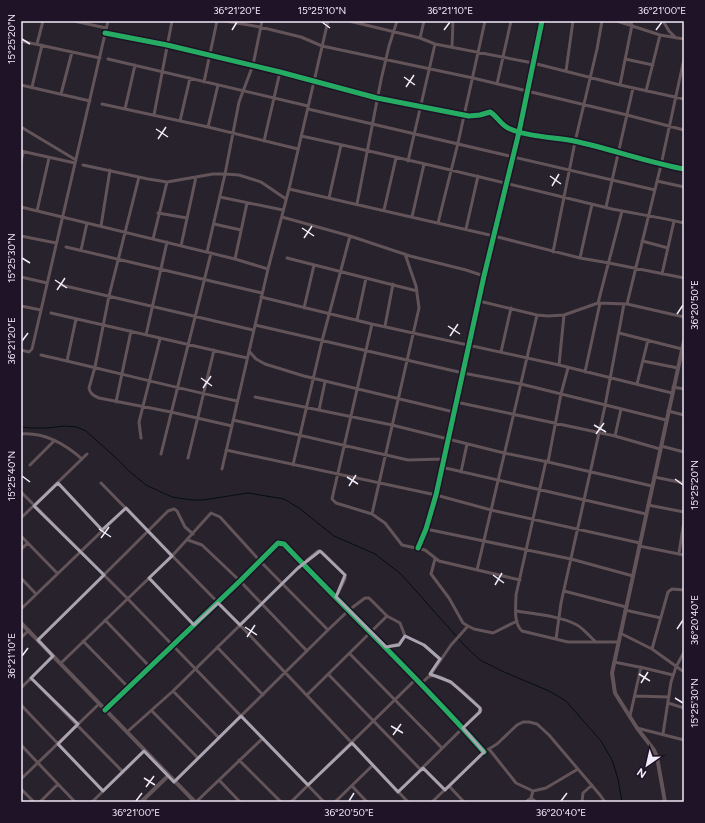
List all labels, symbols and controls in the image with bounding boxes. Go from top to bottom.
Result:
text: 36°21'20"E [213,4,261,17]
text: 15°25'10"N [298,4,346,17]
text: 36°21'10"E [427,4,473,17]
text: 36°21'00"E [638,4,686,17]
text: 15°25'20"N [5,14,18,64]
text: 15°25'30"N [5,233,18,283]
text: 36°20'50"E [688,280,701,330]
text: 36°21'20"E [5,317,18,365]
text: 15°25'40"N [5,451,18,501]
text: 15°25'20"N [688,460,701,510]
text: 36°20'40"E [688,595,701,645]
text: 36°21'10"E [5,633,18,679]
text: 15°25'30"N [688,678,701,728]
north arrow [627,745,667,785]
text: N [635,765,649,781]
text: 36°21'00"E [112,806,160,819]
text: 36°20'50"E [324,806,374,819]
text: 36°20'40"E [536,806,586,819]

